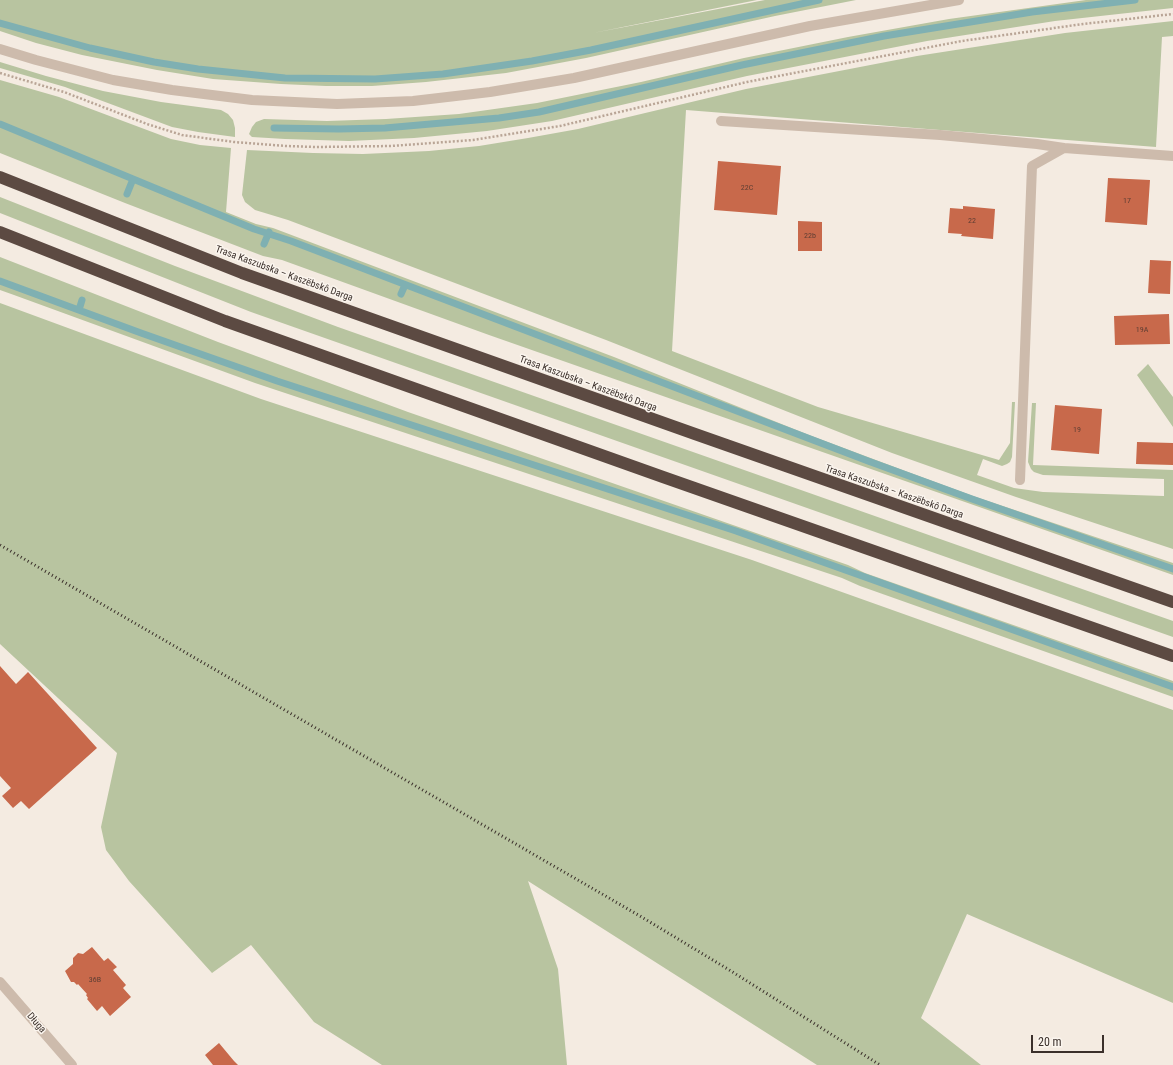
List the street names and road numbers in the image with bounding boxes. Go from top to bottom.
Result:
street label: Trasa Kaszubska – Kaszëbskô Darga [214,243,354,305]
street label: Trasa Kaszubska – Kaszëbskô Darga [518,353,658,415]
street label: Trasa Kaszubska – Kaszëbskô Darga [823,463,965,521]
street label: Długa [24,1010,48,1036]

